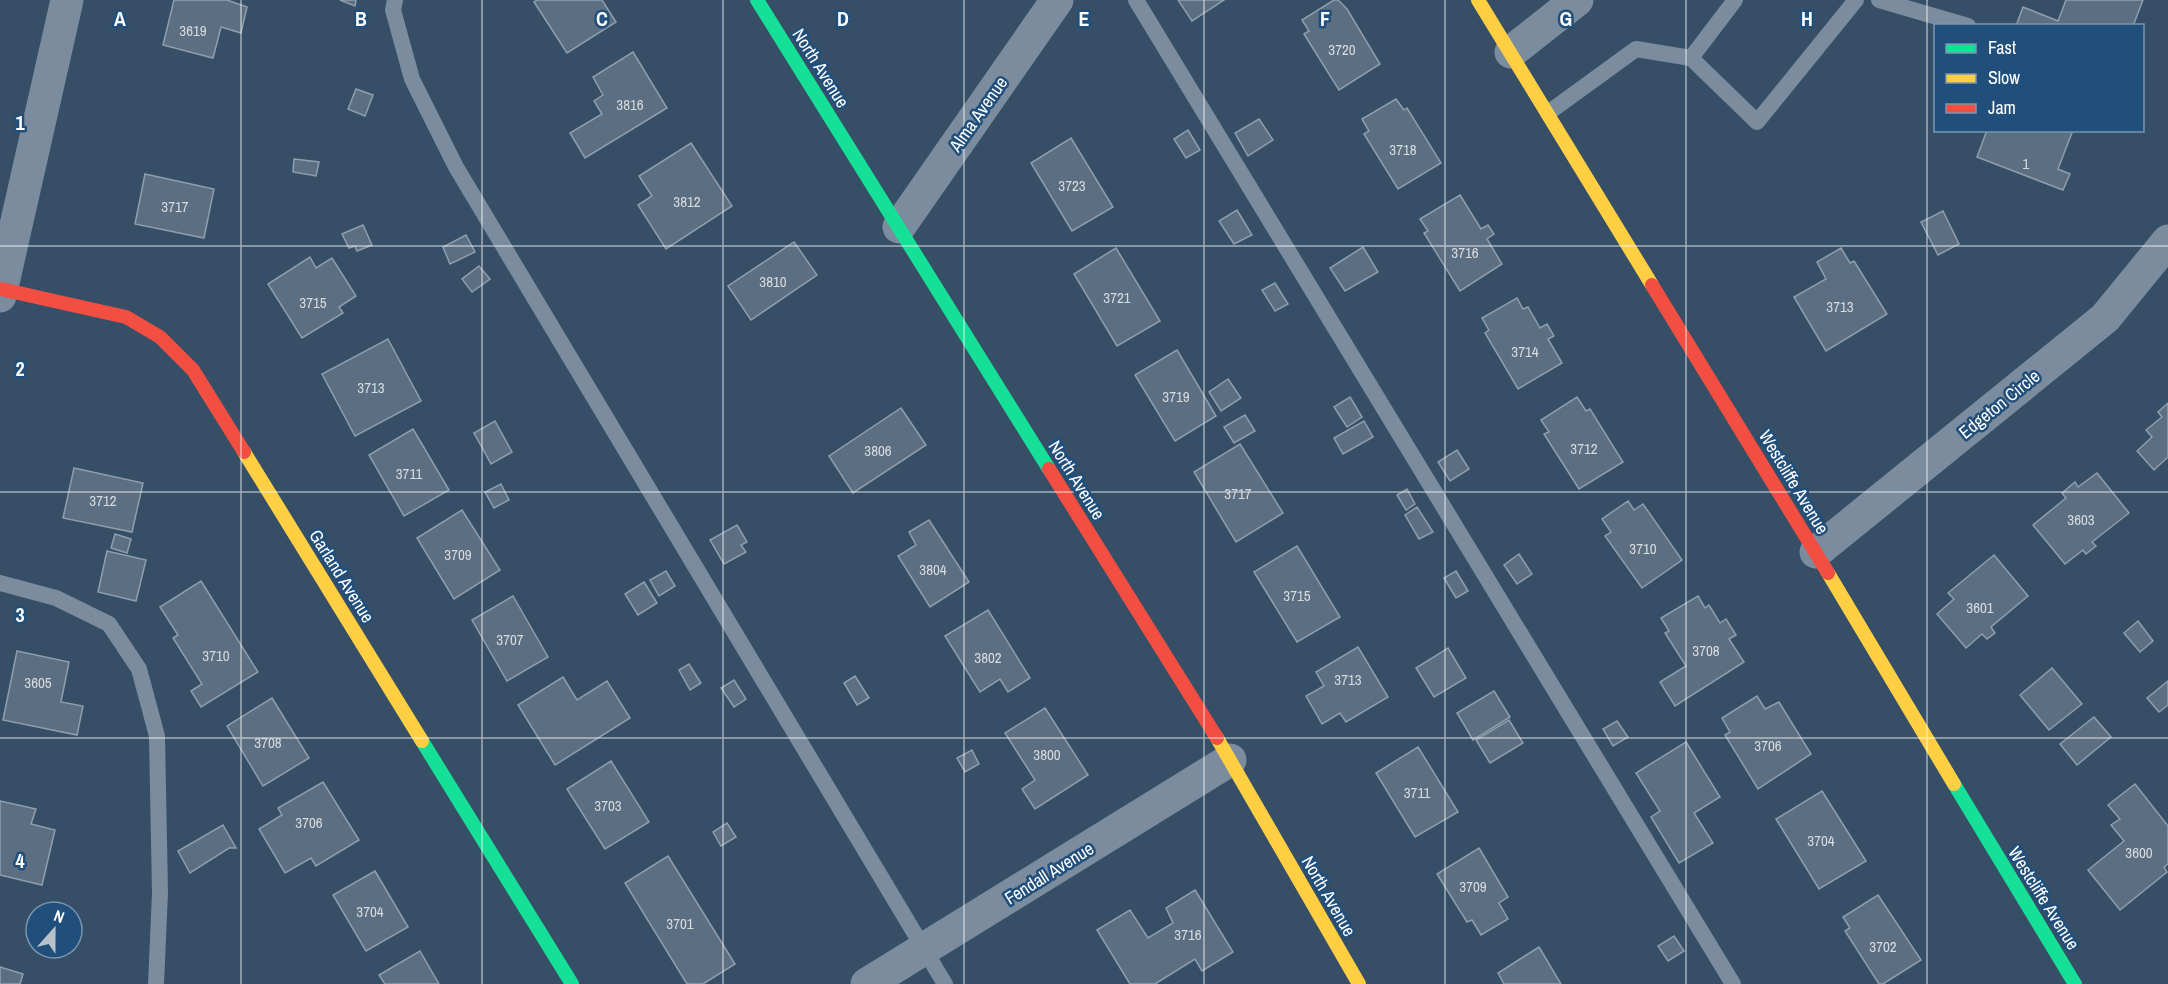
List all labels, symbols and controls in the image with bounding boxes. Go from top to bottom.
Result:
text: A [114,5,126,32]
text: B [355,5,367,32]
text: C [596,5,608,32]
text: D [837,5,849,32]
text: E [1079,5,1090,32]
text: F [1320,5,1330,32]
text: G [1560,5,1572,32]
text: H [1801,5,1813,32]
house number: 3619 [179,20,207,41]
street label: North Avenue [787,24,855,112]
legend [1934,24,2144,132]
text: Fast [1988,35,2016,60]
house number: 3720 [1328,39,1356,60]
text: Slow [1988,65,2020,90]
street label: Alma Avenue [942,71,1013,158]
house number: 3816 [616,94,644,115]
text: Jam [1988,95,2016,120]
text: 1 [15,109,25,136]
house number: 3718 [1389,139,1417,160]
house number: 1 [2023,153,2030,174]
house number: 3723 [1058,175,1086,196]
house number: 3812 [673,191,701,212]
house number: 3717 [161,196,189,217]
house number: 3716 [1451,242,1479,263]
house number: 3810 [759,271,787,292]
house number: 3721 [1103,287,1131,308]
house number: 3715 [299,292,327,313]
house number: 3713 [1826,296,1854,317]
house number: 3714 [1511,341,1539,362]
text: 2 [15,355,25,382]
street label: Edgeton Circle [1953,364,2045,444]
house number: 3713 [357,377,385,398]
house number: 3719 [1162,386,1190,407]
street label: Westcliffe Avenue [1753,425,1835,539]
street label: North Avenue [1043,436,1111,524]
house number: 3712 [1570,438,1598,459]
house number: 3806 [864,440,892,461]
house number: 3711 [396,463,422,484]
house number: 3717 [1224,483,1252,504]
house number: 3712 [89,490,117,511]
house number: 3603 [2067,509,2095,530]
street label: Garland Avenue [303,525,381,627]
house number: 3710 [1629,538,1657,559]
house number: 3709 [444,544,472,565]
house number: 3804 [919,559,947,580]
house number: 3715 [1283,585,1311,606]
house number: 3601 [1966,597,1994,618]
text: 3 [15,601,25,628]
house number: 3707 [496,629,524,650]
house number: 3708 [1692,640,1720,661]
house number: 3710 [202,645,230,666]
house number: 3802 [974,647,1002,668]
house number: 3713 [1334,669,1362,690]
house number: 3605 [24,672,52,693]
house number: 3708 [254,732,282,753]
house number: 3706 [1754,735,1782,756]
house number: 3800 [1033,744,1061,765]
house number: 3711 [1404,782,1430,803]
house number: 3703 [594,795,622,816]
house number: 3706 [295,812,323,833]
house number: 3704 [1807,830,1835,851]
street label: Fendall Avenue [1000,836,1098,910]
street label: Westcliffe Avenue [2002,842,2086,954]
house number: 3600 [2125,842,2153,863]
text: 4 [15,847,25,874]
street label: North Avenue [1296,851,1362,941]
house number: 3709 [1459,876,1487,897]
north arrow [24,900,84,960]
house number: 3704 [356,901,384,922]
text: N [51,904,68,928]
house number: 3701 [666,913,694,934]
house number: 3716 [1174,924,1202,945]
house number: 3702 [1869,936,1897,957]

